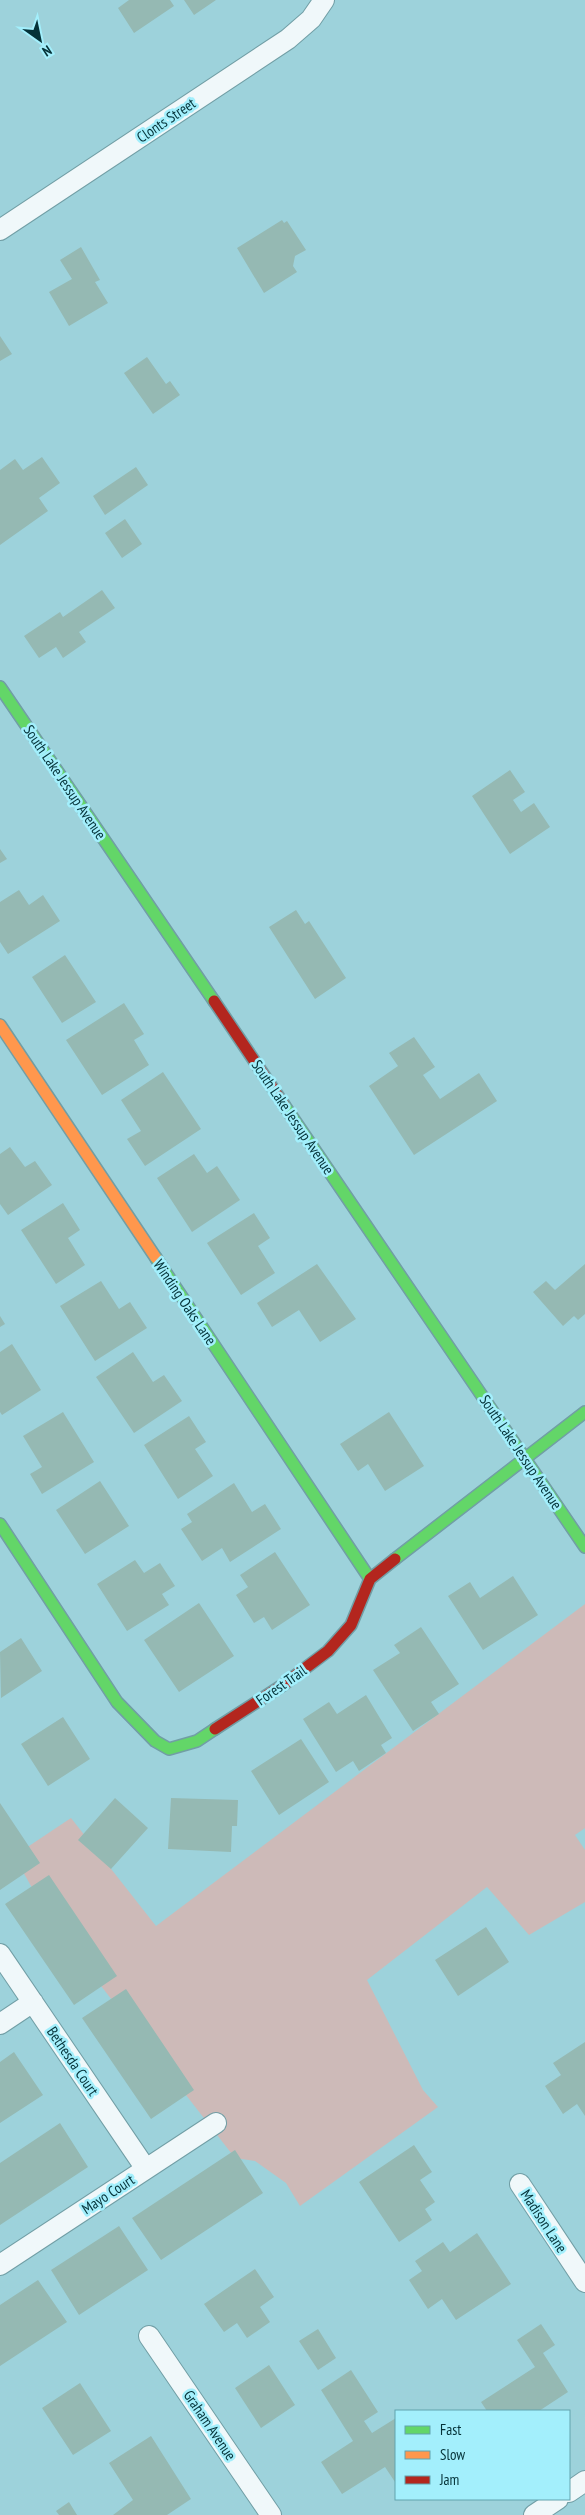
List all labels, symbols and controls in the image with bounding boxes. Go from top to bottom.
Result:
north arrow [15,15,65,65]
text: N [39,41,55,61]
street label: Clonts Street [133,93,199,147]
street label: South Lake Jessup Avenue [20,721,110,843]
street label: South Lake Jessup Avenue [248,1056,338,1178]
street label: Winding Oaks Lane [149,1256,221,1348]
street label: South Lake Jessup Avenue [476,1391,566,1513]
street label: Forest Trail [252,1661,310,1709]
street label: Bethesda Court [43,2023,103,2099]
street label: Mayo Court [78,2170,138,2218]
street label: Madison Lane [517,2186,571,2256]
street label: Graham Avenue [180,2386,240,2464]
legend [395,2410,570,2500]
text: Fast [440,2420,461,2439]
text: Slow [440,2445,465,2464]
text: Jam [439,2470,459,2489]

